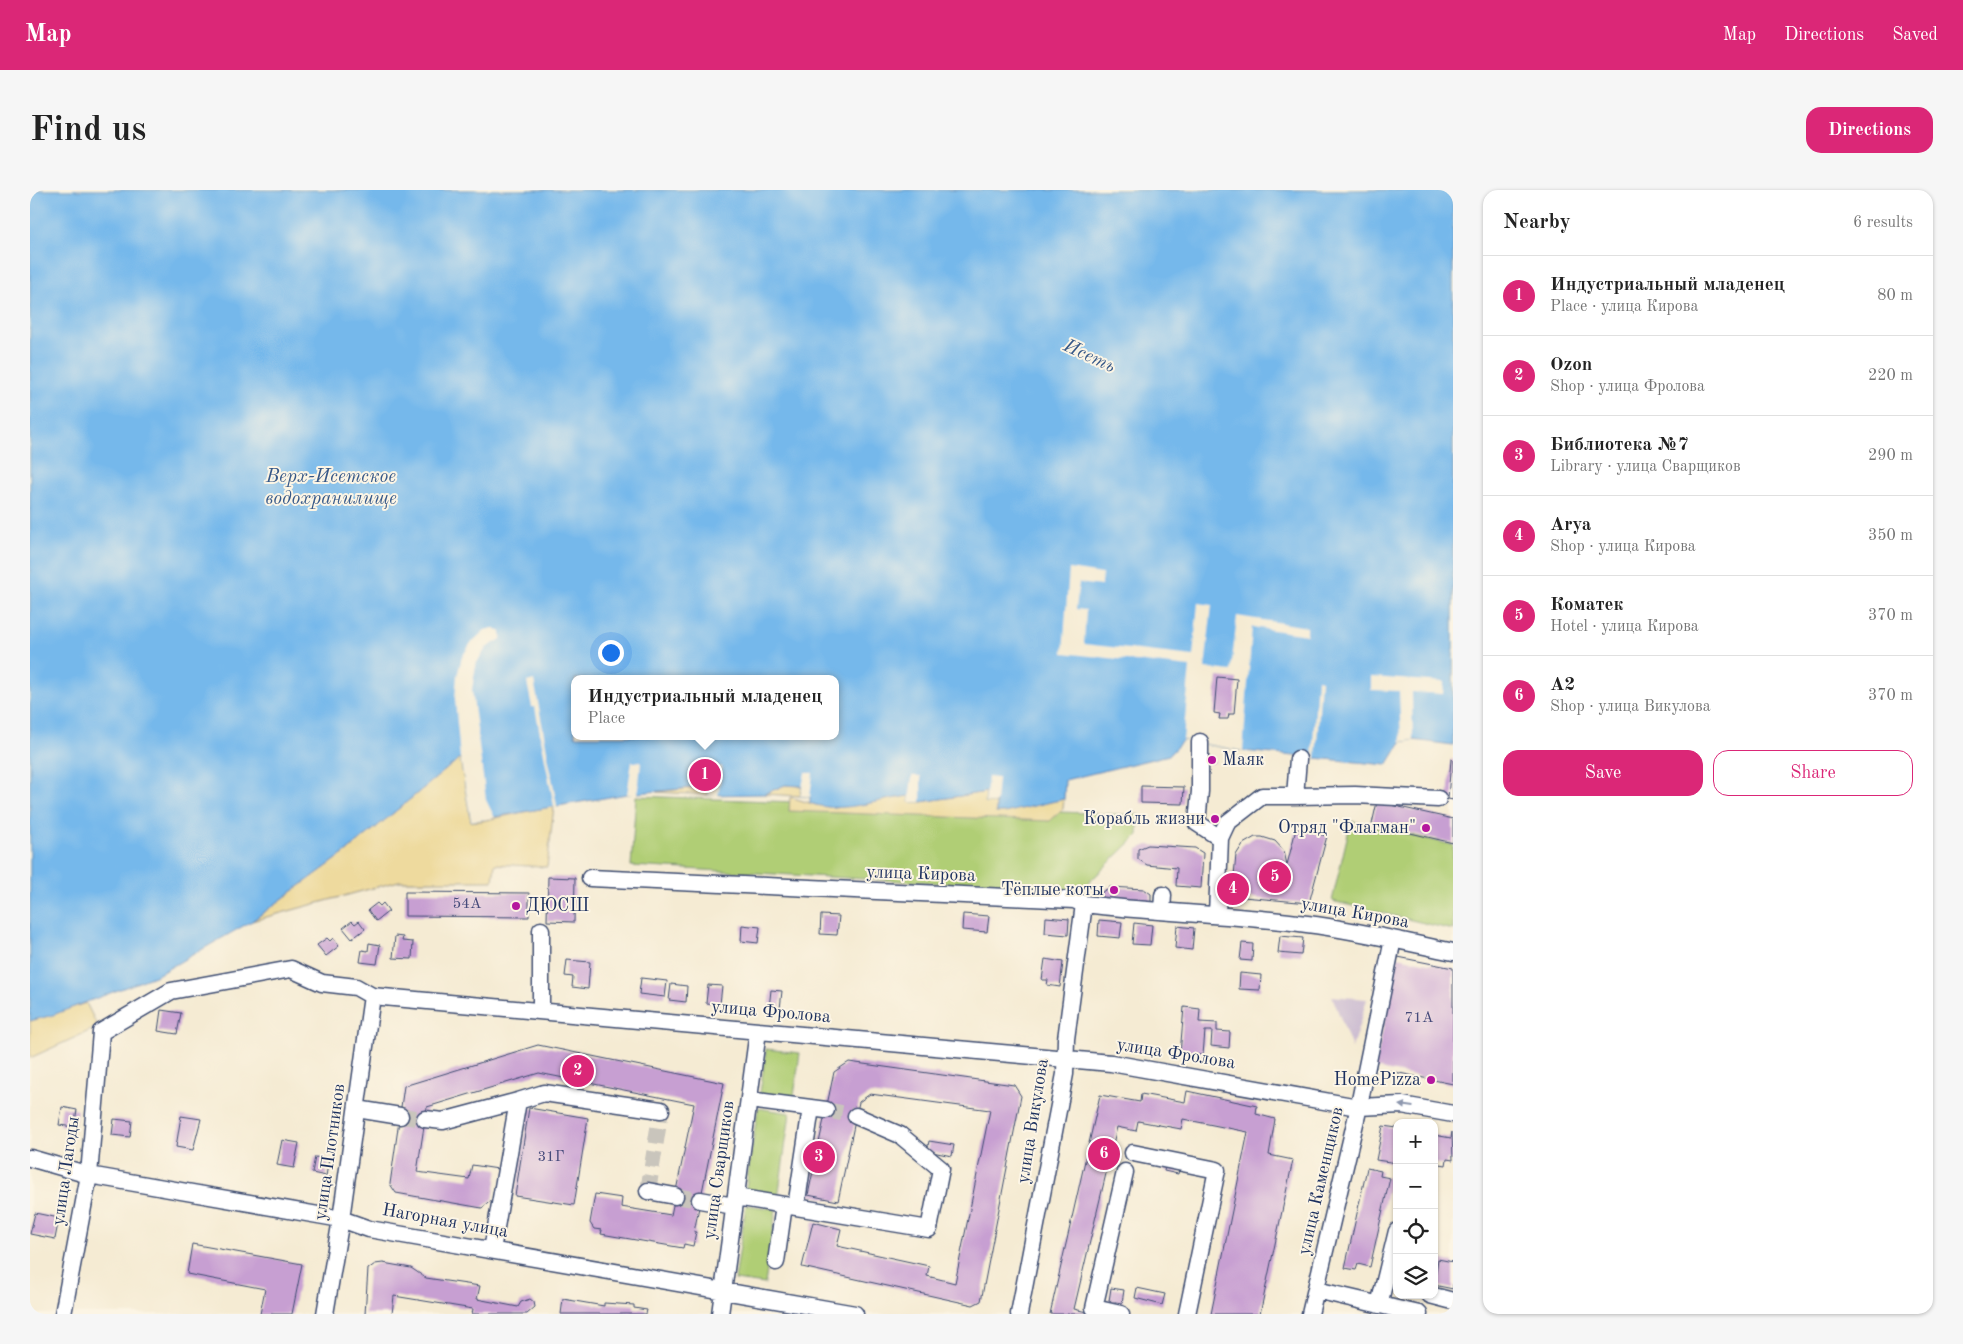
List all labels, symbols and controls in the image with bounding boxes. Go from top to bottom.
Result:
text: Map [25,23,72,47]
text: Map [1723,26,1756,44]
text: Directions [1784,26,1864,44]
text: Saved [1892,26,1938,44]
button: Directions [1806,107,1933,153]
text: Find us [30,113,146,148]
text: Nearby [1503,212,1571,233]
text: 6 results [1853,215,1913,231]
text: Индустриальный младенец [1550,276,1785,295]
text: 1 [1514,288,1524,304]
text: 80 m [1877,288,1913,304]
text: Place · улица Кирова [1550,299,1698,315]
water label: Исеть [1059,336,1118,377]
text: Ozon [1550,356,1592,375]
text: 2 [1514,368,1524,384]
text: 220 m [1868,368,1913,384]
text: Shop · улица Фролова [1550,379,1705,395]
text: Библиотека №7 [1550,436,1689,455]
text: 3 [1514,448,1524,464]
text: 290 m [1868,448,1913,464]
text: Library · улица Сварщиков [1550,459,1741,475]
water label: Верх-Исетское водохранилище [265,468,397,509]
text: Arya [1550,516,1591,535]
text: 4 [1514,528,1524,544]
text: 350 m [1868,528,1913,544]
text: Shop · улица Кирова [1550,539,1696,555]
text: Коматек [1550,596,1624,615]
text: 5 [1514,608,1524,624]
text: 370 m [1868,608,1913,624]
text: Hotel · улица Кирова [1550,619,1699,635]
your location [598,640,624,666]
popup [571,675,839,740]
text: А2 [1550,676,1575,695]
text: Индустриальный младенец [588,688,822,707]
text: 6 [1514,688,1524,704]
text: 370 m [1868,688,1913,704]
text: Shop · улица Викулова [1550,699,1711,715]
text: Place [588,711,625,727]
button: Save [1503,750,1703,796]
button: Share [1713,750,1913,796]
place label: Маяк [1222,751,1264,769]
marker: Маяк [1206,754,1218,766]
pin: 1 [689,756,721,794]
place label: Корабль жизни [1083,810,1205,828]
marker: Корабль жизни [1209,813,1221,825]
place label: Отряд "Флагман" [1278,819,1416,837]
marker: Отряд "Флагман" [1420,822,1432,834]
pin: 5 [1259,858,1291,896]
street label: улица Кирова [866,863,976,885]
pin: 4 [1217,870,1249,908]
place label: Тёплые коты [1001,881,1104,899]
marker: Тёплые коты [1108,884,1120,896]
street label: улица Кирова [1299,895,1411,931]
house number: 54А [453,897,482,912]
place label: ДЮСШ [526,897,589,915]
marker: ДЮСШ [510,900,522,912]
street label: улица Фролова [710,998,832,1026]
house number: 71А [1405,1011,1434,1026]
street label: улица Фролова [1115,1036,1237,1072]
pin: 2 [562,1052,594,1090]
street label: улица Викулова [1014,1057,1052,1185]
place label: HomePizza [1333,1071,1421,1089]
marker: HomePizza [1425,1074,1437,1086]
street label: улица Плотников [311,1082,349,1222]
street label: улица Сварщиков [700,1099,738,1241]
one-way arrow [1398,1102,1414,1110]
street label: улица Каменщиков [1295,1105,1347,1257]
street label: улица Лагоды [49,1115,83,1227]
map controls [1393,1119,1438,1299]
button: + [1393,1119,1438,1164]
pin: 6 [1088,1135,1120,1173]
pin: 3 [803,1138,835,1176]
house number: 31Г [537,1150,565,1165]
button: − [1393,1164,1438,1209]
street label: Нагорная улица [381,1201,509,1241]
button: locate [1393,1209,1438,1254]
button: layers [1393,1254,1438,1299]

